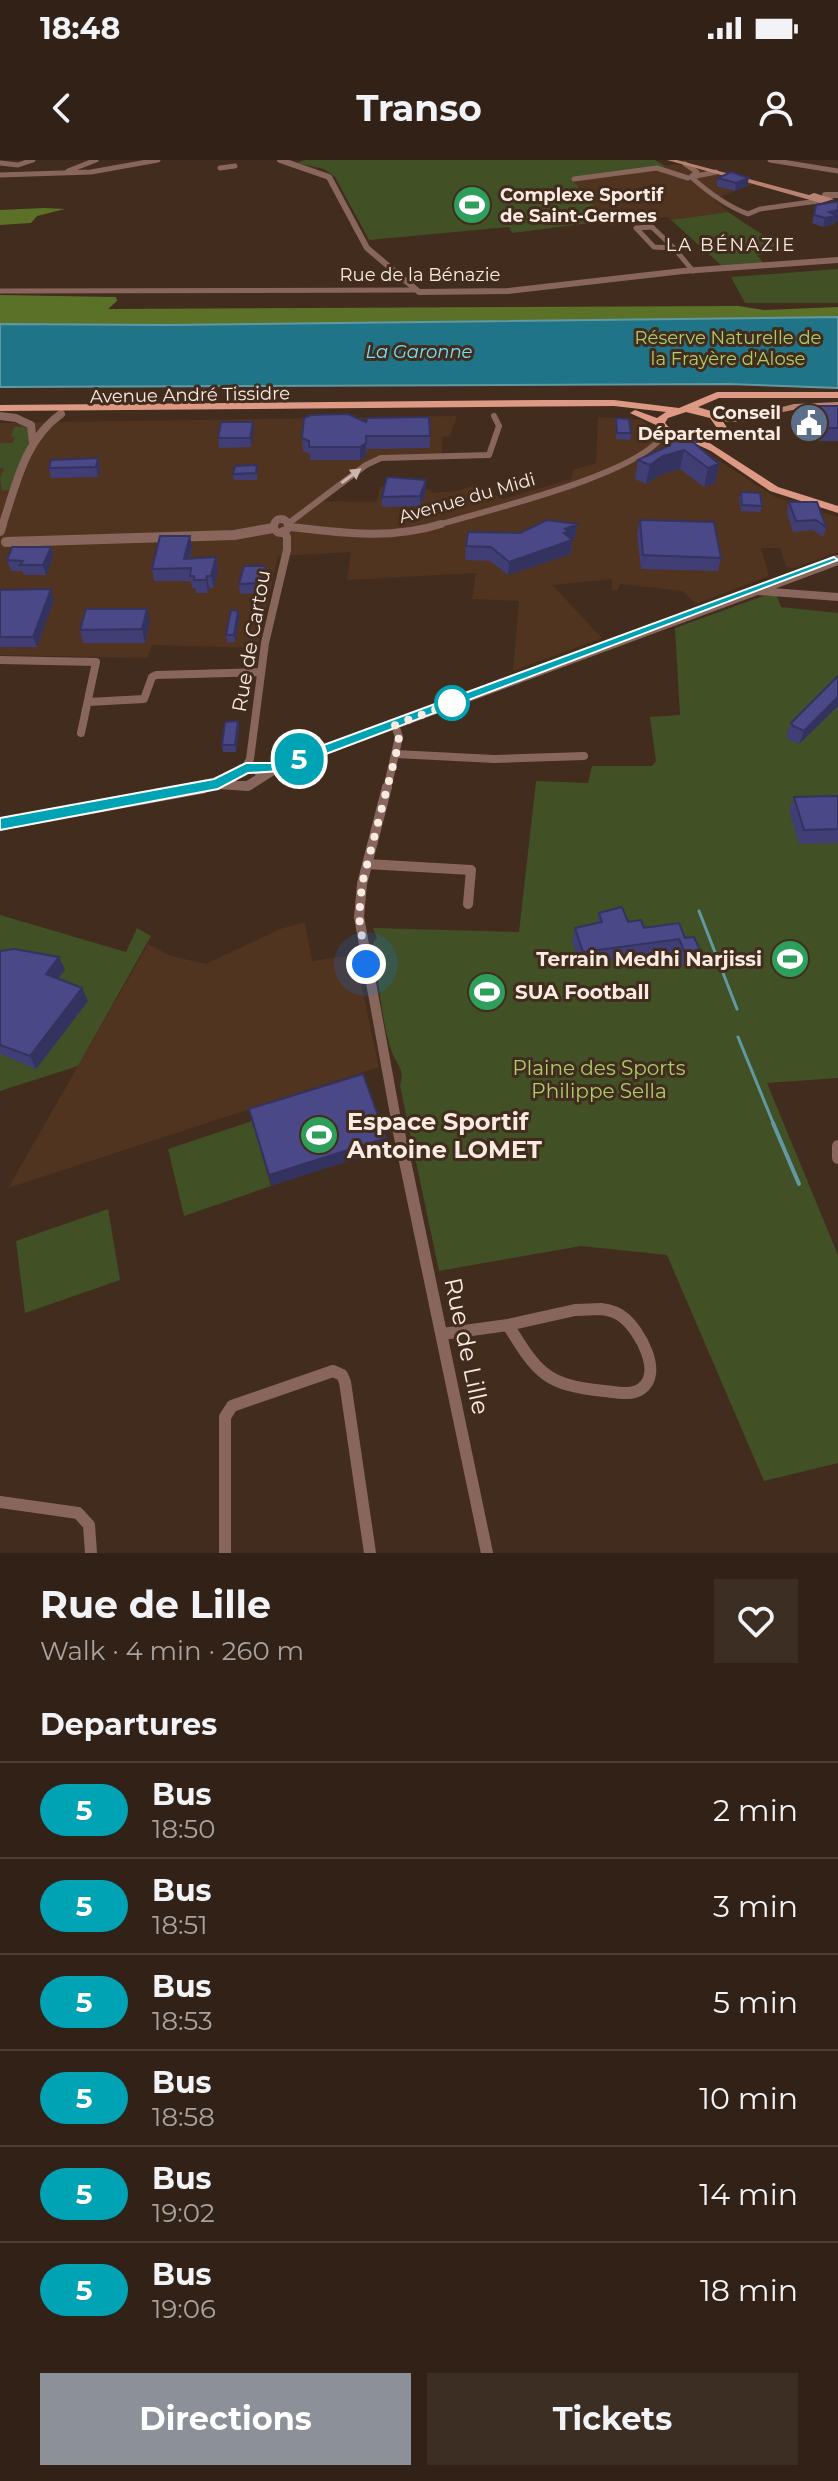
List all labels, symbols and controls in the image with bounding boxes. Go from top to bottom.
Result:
text: 18:48 [40,10,120,47]
icon: back [40,86,84,130]
text: Transo [356,86,482,130]
icon: person [754,86,798,130]
sports icon: Complexe Sportif de Saint-Germes [451,184,493,226]
place label: Complexe Sportif de Saint-Germes [500,184,664,227]
district label: LA BÉNAZIE [666,234,796,256]
street label: Rue de la Bénazie [340,264,501,286]
park label: Réserve Naturelle de la Frayère d'Alose [635,327,822,370]
water label: La Garonne [366,341,473,363]
street label: Avenue André Tissidre [90,382,290,408]
place label: Conseil Départemental [638,402,781,445]
public building icon: Conseil Départemental [788,402,830,444]
one-way arrow [340,468,362,484]
street label: Avenue du Midi [396,468,538,528]
street label: Rue de Cartou [227,568,275,714]
unlabelled marker [435,686,469,720]
line badge: 5 [273,733,325,785]
text: 5 [291,742,307,776]
sports icon: Terrain Medhi Narjissi [769,938,811,980]
your location [346,944,386,984]
place label: Terrain Medhi Narjissi [536,947,762,971]
sports icon: SUA Football [466,971,508,1013]
place label: SUA Football [515,980,650,1004]
park label: Plaine des Sports Philippe Sella [513,1056,686,1103]
place label: Espace Sportif Antoine LOMET [346,1107,542,1164]
sports icon: Espace Sportif Antoine LOMET [298,1114,340,1156]
street label: Rue de Lille [438,1275,496,1417]
button: heart [714,1579,798,1663]
text: Rue de Lille [40,1581,271,1628]
text: Walk · 4 min · 260 m [40,1635,304,1667]
text: Departures [40,1706,217,1743]
text: Bus [152,1776,212,1813]
text: 2 min [713,1792,798,1829]
text: 5 [76,1793,92,1827]
text: 18:50 [152,1813,215,1845]
text: Bus [152,1872,212,1909]
text: 3 min [713,1888,798,1925]
text: 5 [76,1889,92,1923]
text: 18:51 [152,1909,208,1941]
text: Bus [152,1968,212,2005]
text: 5 min [713,1984,798,2021]
text: 5 [76,1985,92,2019]
text: 18:53 [152,2005,213,2037]
text: Bus [152,2064,212,2101]
text: 10 min [699,2080,798,2117]
text: 5 [76,2081,92,2115]
text: 18:58 [152,2101,215,2133]
text: Bus [152,2160,212,2197]
text: 14 min [699,2176,798,2213]
text: 5 [76,2177,92,2211]
text: 19:02 [152,2197,215,2229]
text: Bus [152,2256,212,2293]
text: 18 min [700,2272,798,2309]
text: 5 [76,2273,92,2307]
text: 19:06 [152,2293,216,2325]
button: Directions [40,2373,411,2465]
button: Tickets [427,2373,798,2465]

